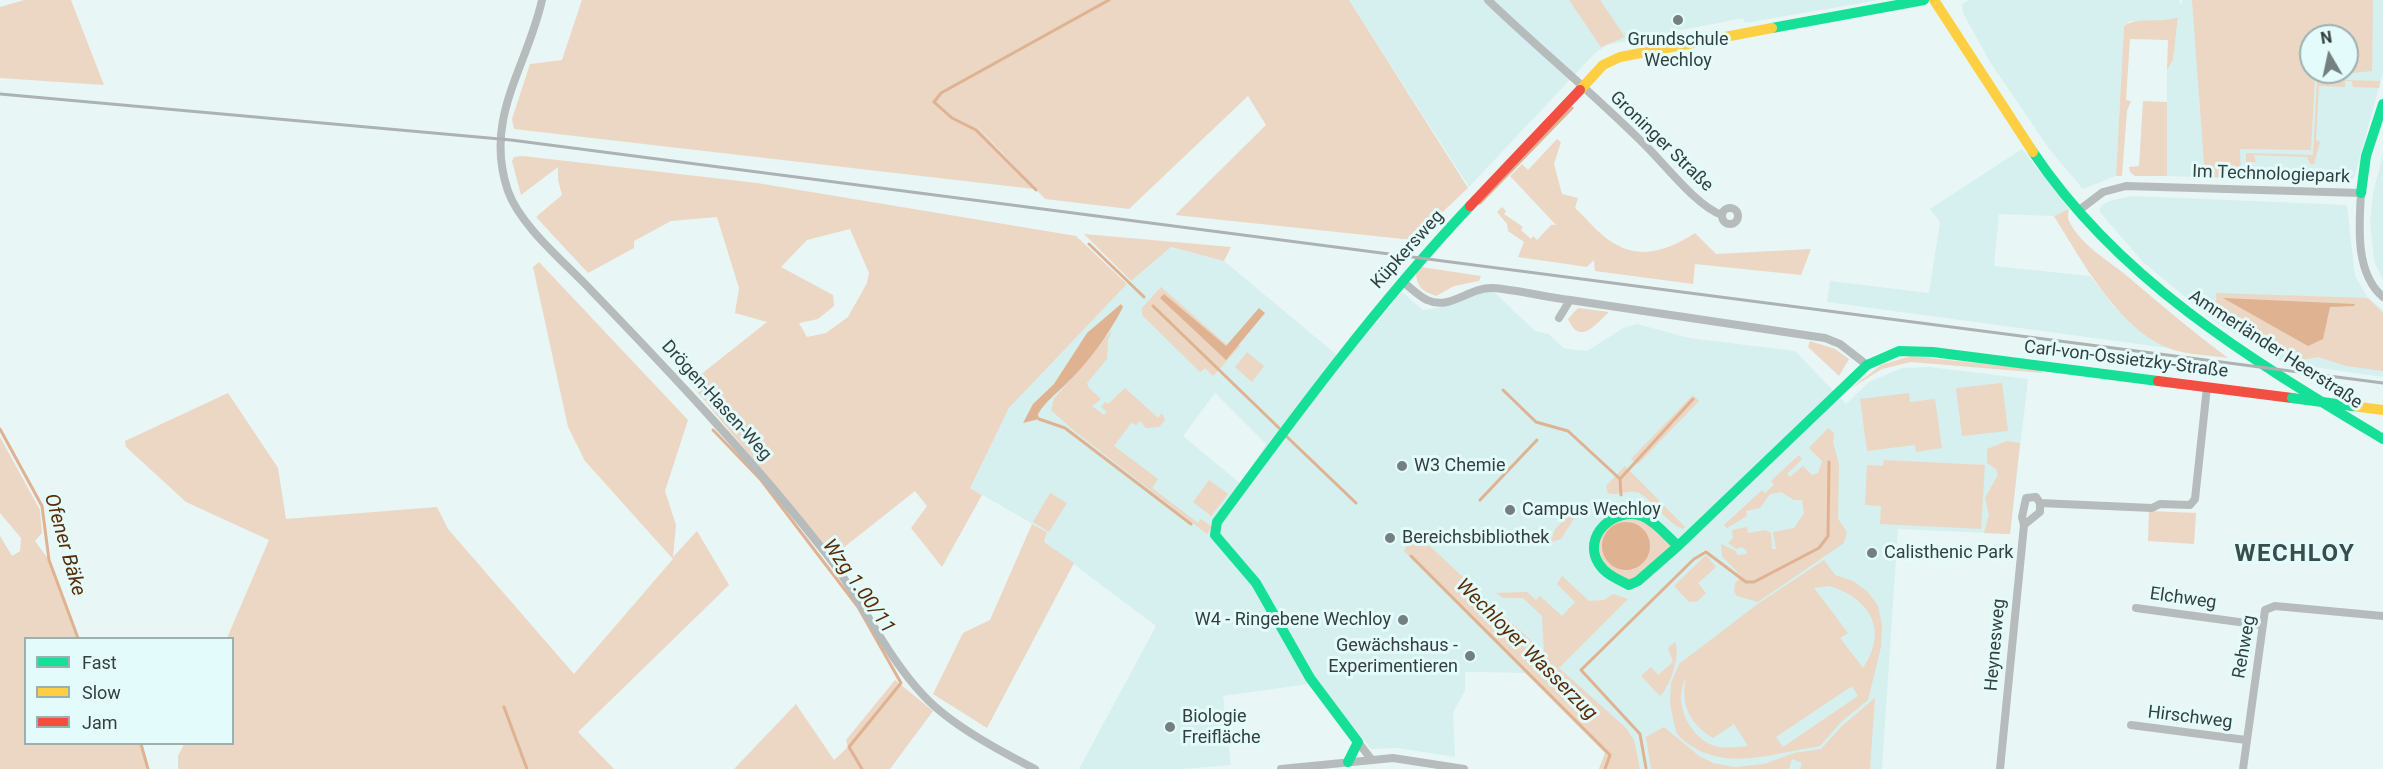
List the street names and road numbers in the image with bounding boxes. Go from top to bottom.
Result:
street label: Groninger Straße [1605,87,1717,197]
street label: Im Technologiepark [2192,161,2350,189]
street label: Küpkersweg [1367,206,1449,294]
street label: Ammerländer Heerstraße [2184,286,2366,414]
street label: Drögen-Hasen-Weg [656,336,776,466]
street label: Carl-von-Ossietzky-Straße [2023,337,2229,383]
street label: Elchweg [2148,584,2218,614]
street label: Heynesweg [1981,598,2011,692]
street label: Rehweg [2229,614,2261,680]
street label: Hirschweg [2146,702,2234,734]

